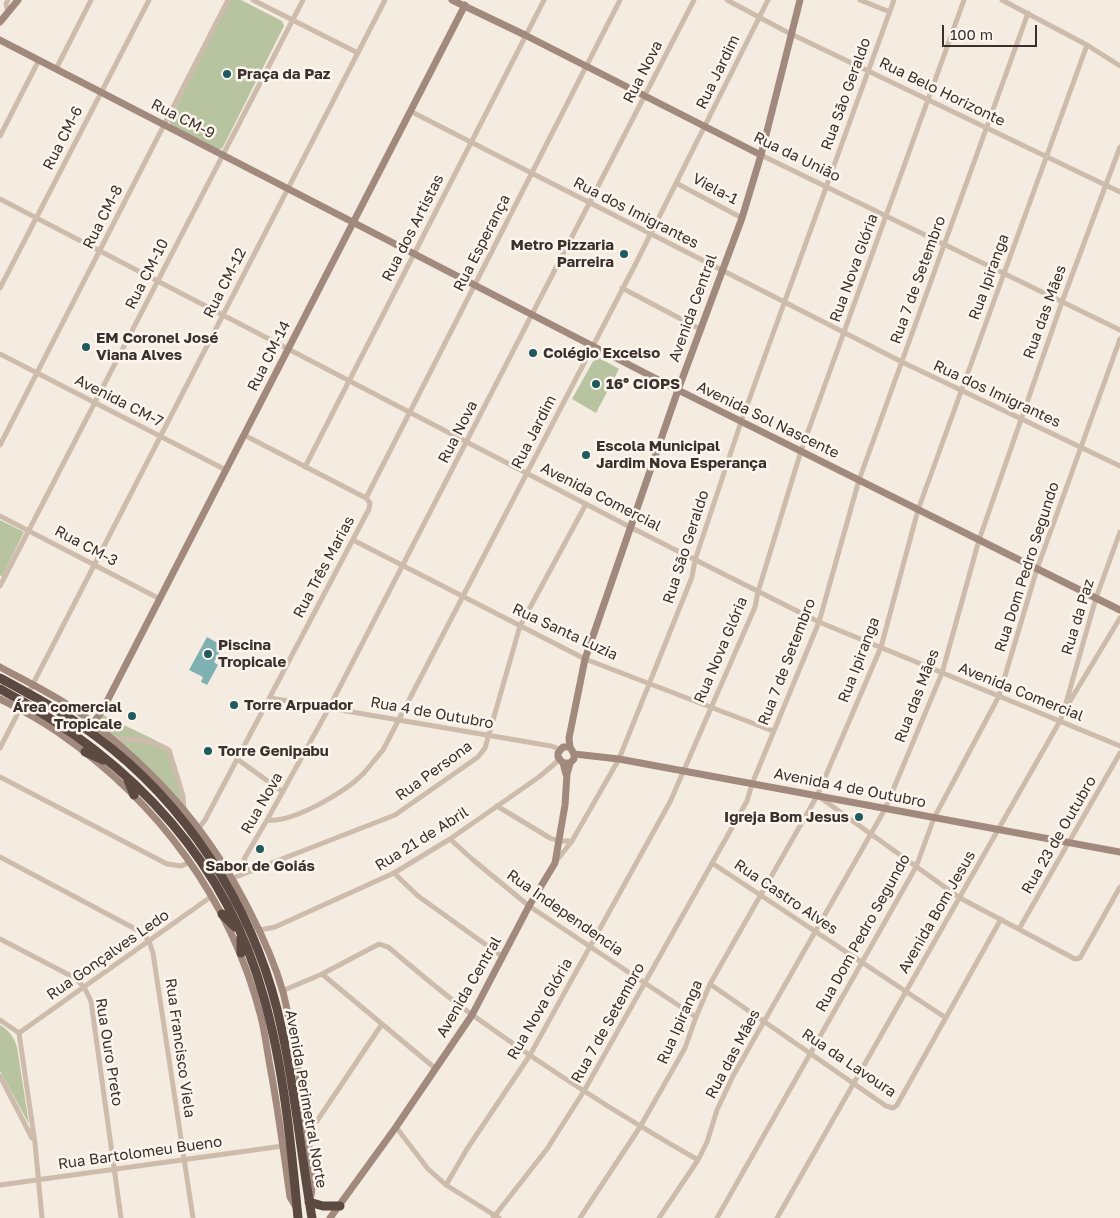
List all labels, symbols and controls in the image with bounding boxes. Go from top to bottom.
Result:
scale bar [945,15,1040,47]
text: 100 m [950,25,993,43]
street label: Rua Jardim [692,32,744,112]
street label: Rua São Geraldo [817,35,875,153]
street label: Rua Nova [620,38,666,106]
street label: Rua Belo Horizonte [876,54,1008,130]
place label: Praça da Paz [237,65,330,83]
marker: Praça da Paz [221,68,233,80]
street label: Rua CM-9 [148,95,218,143]
street label: Rua CM-6 [39,103,87,173]
street label: Rua da União [751,128,843,186]
street label: Viela-1 [689,170,741,208]
street label: Rua dos Artistas [378,171,448,285]
street label: Rua dos Imigrantes [570,174,702,252]
street label: Rua CM-8 [79,182,127,252]
street label: Rua Esperança [450,192,514,294]
street label: Rua Nova Glória [826,211,882,325]
street label: Rua 7 de Setembro [886,214,950,346]
street label: Rua Ipiranga [965,232,1013,322]
street label: Rua CM-10 [122,236,172,312]
place label: Metro Pizzaria Parreira [511,236,614,271]
street label: Rua CM-12 [200,245,250,321]
marker: Metro Pizzaria Parreira [618,248,630,260]
street label: Avenida Central [665,252,721,364]
street label: Rua das Mães [1020,263,1070,361]
street label: Rua CM-14 [244,318,294,394]
place label: EM Coronel José Viana Alves [96,329,218,364]
marker: EM Coronel José Viana Alves [80,341,92,353]
place label: Colégio Excelso [543,344,660,362]
marker: Colégio Excelso [527,347,539,359]
street label: Rua dos Imigrantes [931,357,1063,431]
street label: Avenida CM-7 [72,371,166,431]
place label: 16º CIOPS [606,375,680,393]
marker: 16º CIOPS [590,378,602,390]
street label: Avenida Sol Nascente [694,378,842,462]
street label: Rua Jardim [508,392,560,472]
street label: Rua Nova [435,398,481,466]
place label: Escola Municipal Jardim Nova Esperança [596,437,767,472]
marker: Escola Municipal Jardim Nova Esperança [580,449,592,461]
street label: Avenida Comercial [538,459,664,535]
street label: Rua Dom Pedro Segundo [991,480,1063,654]
street label: Rua São Geraldo [659,488,713,606]
street label: Rua Três Marias [290,513,358,621]
street label: Rua CM-3 [51,522,121,570]
street label: Rua da Paz [1058,577,1098,657]
street label: Rua Nova Glória [690,594,752,706]
street label: Rua 7 de Setembro [754,596,820,728]
street label: Rua Santa Luzia [510,600,620,664]
street label: Rua Ipiranga [834,615,884,705]
place label: Piscina Tropicale [218,636,286,671]
street label: Rua das Mães [891,647,943,745]
marker: Piscina Tropicale [202,648,214,660]
street label: Avenida Comercial [956,659,1086,725]
street label: Rua 4 de Outubro [369,693,495,733]
place label: Torre Arpuador [244,696,353,714]
place label: Área comercial Tropicale [13,698,122,733]
marker: Torre Arpuador [228,699,240,711]
marker: Área comercial Tropicale [126,710,138,722]
street label: Rua Persona [392,737,476,805]
place label: Torre Genipabu [218,742,329,760]
marker: Torre Genipabu [202,745,214,757]
street label: Avenida 4 de Outubro [773,764,927,812]
street label: Rua Nova [237,769,287,837]
street label: Rua 23 de Outubro [1018,773,1100,897]
street label: Rua 21 de Abril [372,803,472,875]
place label: Igreja Bom Jesus [724,808,849,826]
marker: Igreja Bom Jesus [853,811,865,823]
marker: Sabor de Goiás [254,843,266,855]
street label: Avenida Bom Jesus [895,847,979,977]
street label: Rua Dom Pedro Segundo [812,851,914,1015]
street label: Rua Castro Alves [731,856,841,938]
place label: Sabor de Goiás [205,857,315,875]
street label: Rua Independencia [503,866,627,960]
street label: Rua Gonçalves Ledo [43,906,173,1004]
street label: Avenida Central [433,933,505,1041]
street label: Rua Nova Glória [504,955,576,1063]
street label: Rua 7 de Setembro [567,960,649,1086]
street label: Rua Francisco Viela [161,977,199,1119]
street label: Rua Ipiranga [653,977,707,1067]
street label: Rua Ouro Preto [92,997,126,1107]
street label: Rua das Mães [702,1006,764,1102]
street label: Avenida Perimetral Norte [281,1008,331,1190]
street label: Rua da Lavoura [798,1025,900,1101]
street label: Rua Bartolomeu Bueno [57,1133,223,1173]

